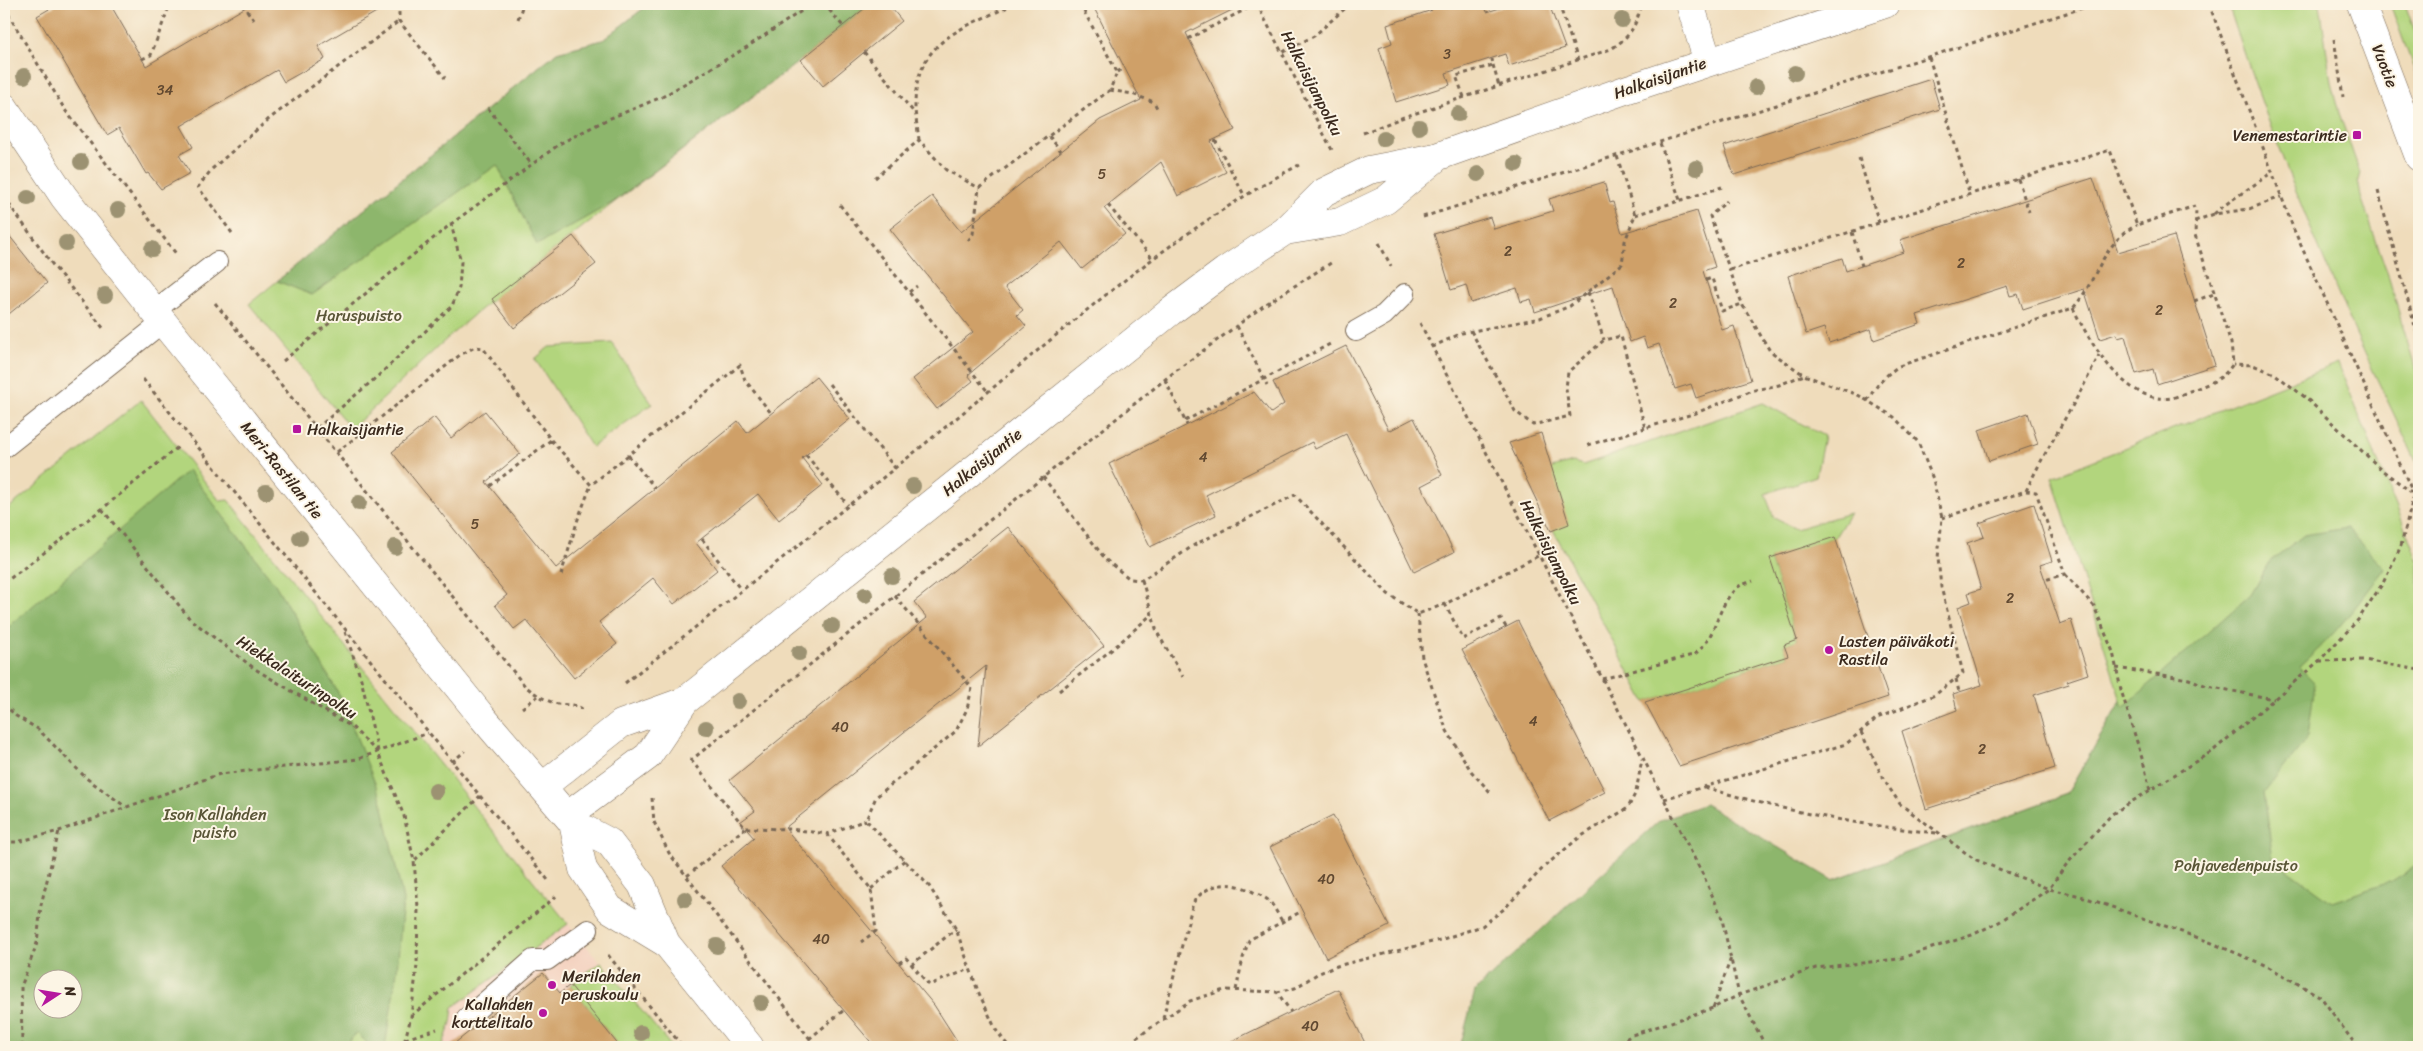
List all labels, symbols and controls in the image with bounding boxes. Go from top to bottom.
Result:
street label: Halkaisijanpolku [1273,25,1351,142]
street label: Vuotie [2363,40,2407,92]
house number: 3 [1443,42,1451,67]
street label: Halkaisijantie [1610,49,1710,107]
house number: 34 [157,78,173,103]
place label: Venemestarintie [2233,121,2347,150]
marker: Venemestarintie [2351,129,2363,141]
house number: 5 [1098,162,1107,187]
house number: 2 [1504,239,1512,264]
house number: 2 [1957,251,1965,276]
house number: 2 [1669,291,1677,316]
house number: 2 [2155,298,2163,323]
park label: Haruspuisto [316,301,402,330]
street label: Meri-Rastilan tie [233,414,331,526]
place label: Halkaisijantie [307,415,404,444]
street label: Halkaisijantie [935,420,1029,504]
marker: Halkaisijantie [291,423,303,435]
house number: 4 [1199,445,1208,470]
street label: Halkaisijanpolku [1512,494,1590,611]
house number: 5 [471,512,480,537]
house number: 2 [2006,586,2014,611]
street label: Hiekkalaiturinpolku [231,627,364,727]
place label: Lasten päiväkoti Rastila [1839,627,1955,674]
marker: Lasten päiväkoti Rastila [1823,644,1835,656]
house number: 4 [1529,709,1538,734]
house number: 40 [831,715,849,740]
house number: 2 [1978,737,1986,762]
park label: Ison Kallahden puisto [162,800,267,847]
park label: Pohjavedenpuisto [2174,851,2298,880]
house number: 40 [1317,867,1335,892]
house number: 40 [812,927,830,952]
place label: Merilahden peruskoulu [561,962,641,1009]
north arrow [32,968,82,1018]
marker: Merilahden peruskoulu [546,979,558,991]
text: N [57,983,84,999]
place label: Kallahden korttelitalo [452,990,533,1037]
marker: Kallahden korttelitalo [537,1007,549,1019]
house number: 40 [1301,1014,1319,1039]

